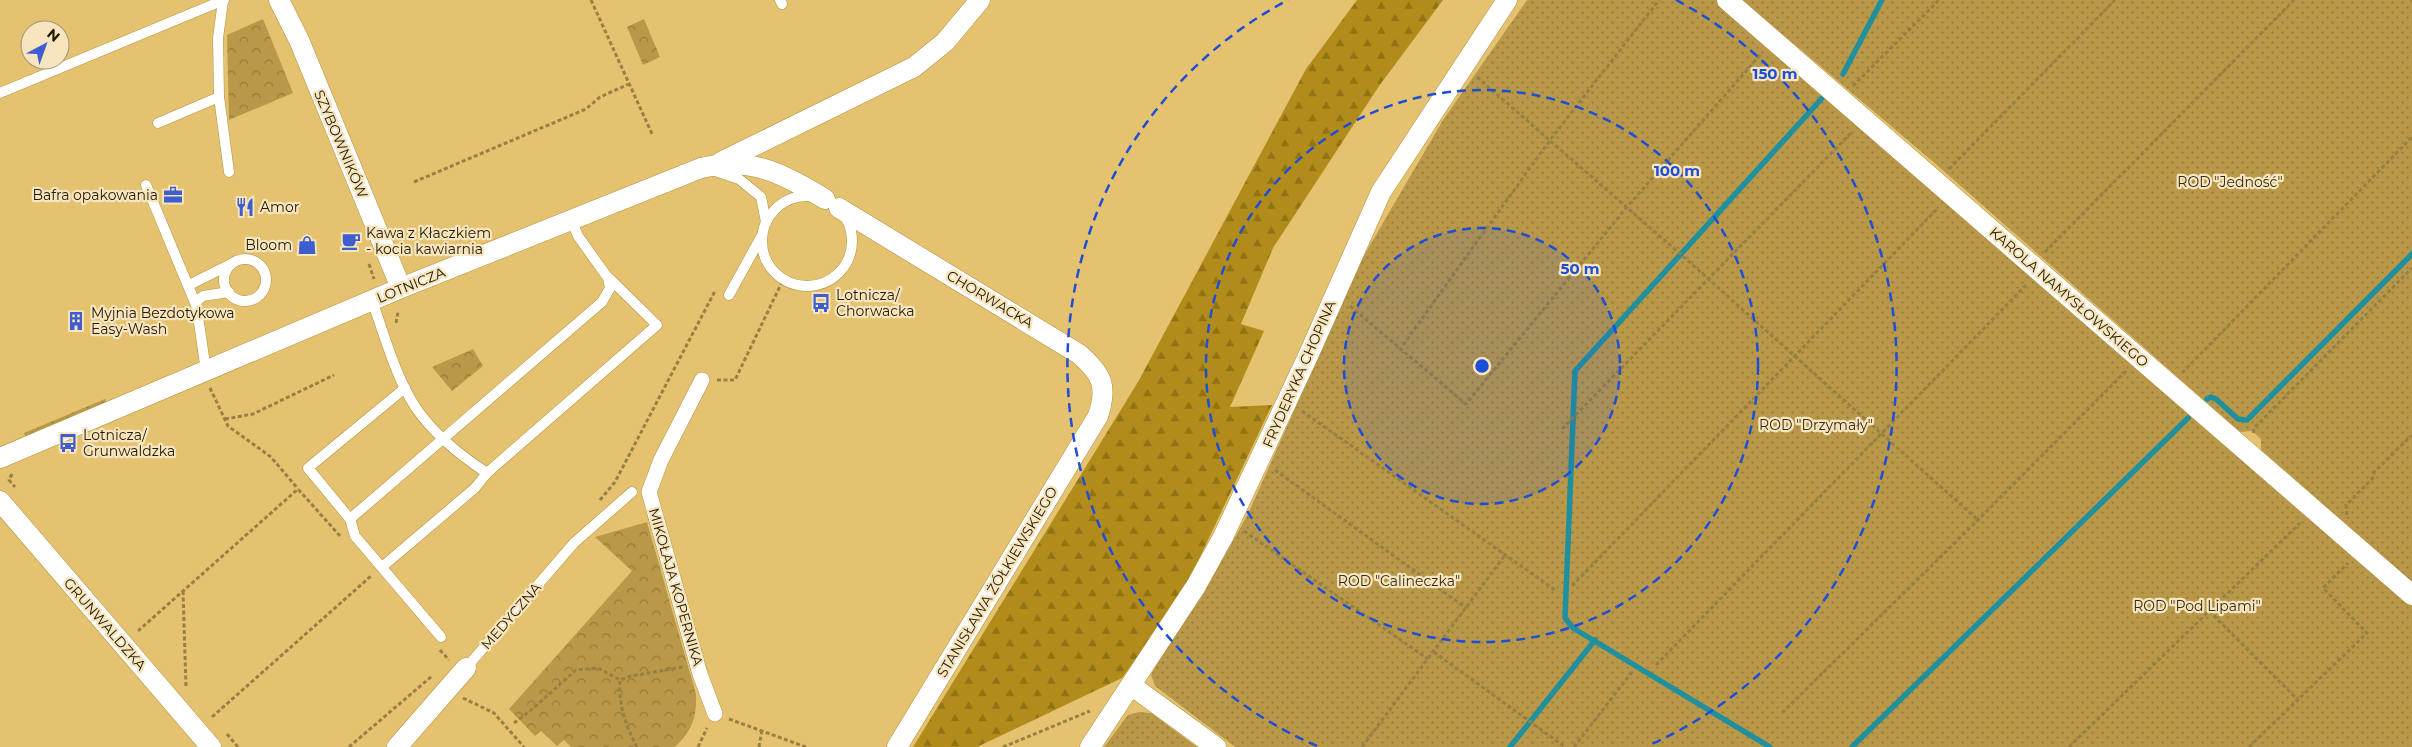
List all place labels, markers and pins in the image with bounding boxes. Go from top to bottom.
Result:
office icon: Bafra opakowania [162,184,184,206]
place label: Bafra opakowania [33,186,158,204]
restaurant icon: Amor [234,196,256,218]
place label: Amor [260,198,300,216]
place label: Kawa z Kłaczkiem - kocia kawiarnia [366,224,491,258]
cafe icon: Kawa z Kłaczkiem - kocia kawiarnia [340,230,362,252]
shop icon: Bloom [296,234,318,256]
place label: Bloom [245,236,292,254]
place label: Lotnicza/ Chorwacka [836,286,915,320]
bus stop icon: Lotnicza/ Chorwacka [810,292,832,314]
place label: Myjnia Bezdotykowa Easy-Wash [91,304,235,338]
building icon: Myjnia Bezdotykowa Easy-Wash [65,310,87,332]
centre of rings [1473,357,1491,375]
place label: Lotnicza/ Grunwaldzka [83,426,175,460]
bus stop icon: Lotnicza/ Grunwaldzka [57,432,79,454]

